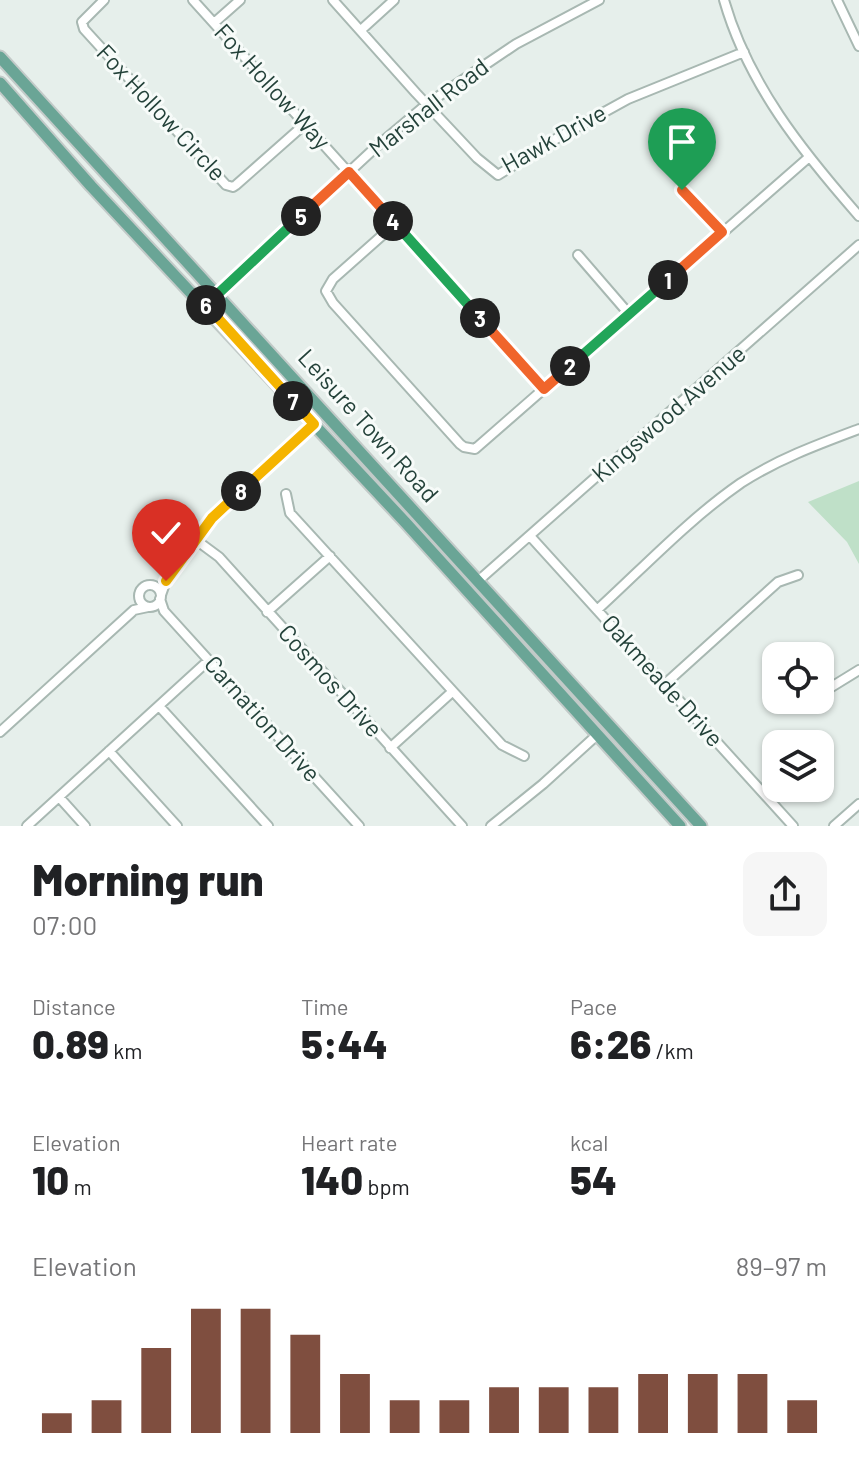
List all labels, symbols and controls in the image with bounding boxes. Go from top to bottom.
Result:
street label: Fox Hollow Way [209,17,337,155]
street label: Fox Hollow Circle [91,38,233,186]
street label: Marshall Road [363,51,494,162]
street label: Hawk Drive [496,97,611,178]
pin [648,108,716,190]
icon: arrive [660,120,704,164]
pin: 5 [281,196,321,236]
pin: 4 [373,201,413,241]
text: 5 [295,203,307,229]
text: 4 [386,208,400,234]
pin: 1 [648,260,688,300]
text: 1 [664,267,672,293]
pin: 6 [186,285,226,325]
text: 6 [200,292,212,318]
pin: 3 [460,298,500,338]
text: 3 [474,305,486,331]
street label: Kingswood Avenue [585,338,751,488]
street label: Leisure Town Road [293,343,445,507]
pin: 2 [550,346,590,386]
text: 2 [564,353,576,379]
pin: 7 [273,381,313,421]
text: 7 [288,388,298,414]
pin: 8 [221,471,261,511]
text: 8 [235,478,247,504]
pin [132,499,200,581]
icon: check [144,511,188,555]
street label: Oakmeade Drive [596,608,730,752]
street label: Cosmos Drive [273,618,389,742]
map controls [762,642,834,802]
button: locate [762,642,834,714]
street label: Carnation Drive [199,649,327,787]
button: layers [762,730,834,802]
text: Morning run [32,852,264,905]
button: share [743,852,827,936]
text: 07:00 [32,909,97,940]
text: Distance [32,993,116,1019]
text: Time [301,993,349,1019]
text: Pace [570,993,617,1019]
text: 0.89 [32,1019,109,1067]
text: 5:44 [301,1019,388,1067]
text: 6:26 [570,1019,651,1067]
text: km [109,1037,142,1063]
text: /km [651,1037,694,1063]
text: Elevation [32,1129,121,1155]
text: Heart rate [301,1129,398,1155]
text: kcal [570,1129,608,1155]
text: 10 [32,1155,69,1203]
text: 140 [301,1155,363,1203]
text: 54 [570,1155,617,1203]
text: m [69,1173,92,1199]
text: bpm [363,1173,410,1199]
text: Elevation [32,1250,137,1281]
text: 89–97 m [736,1250,827,1281]

